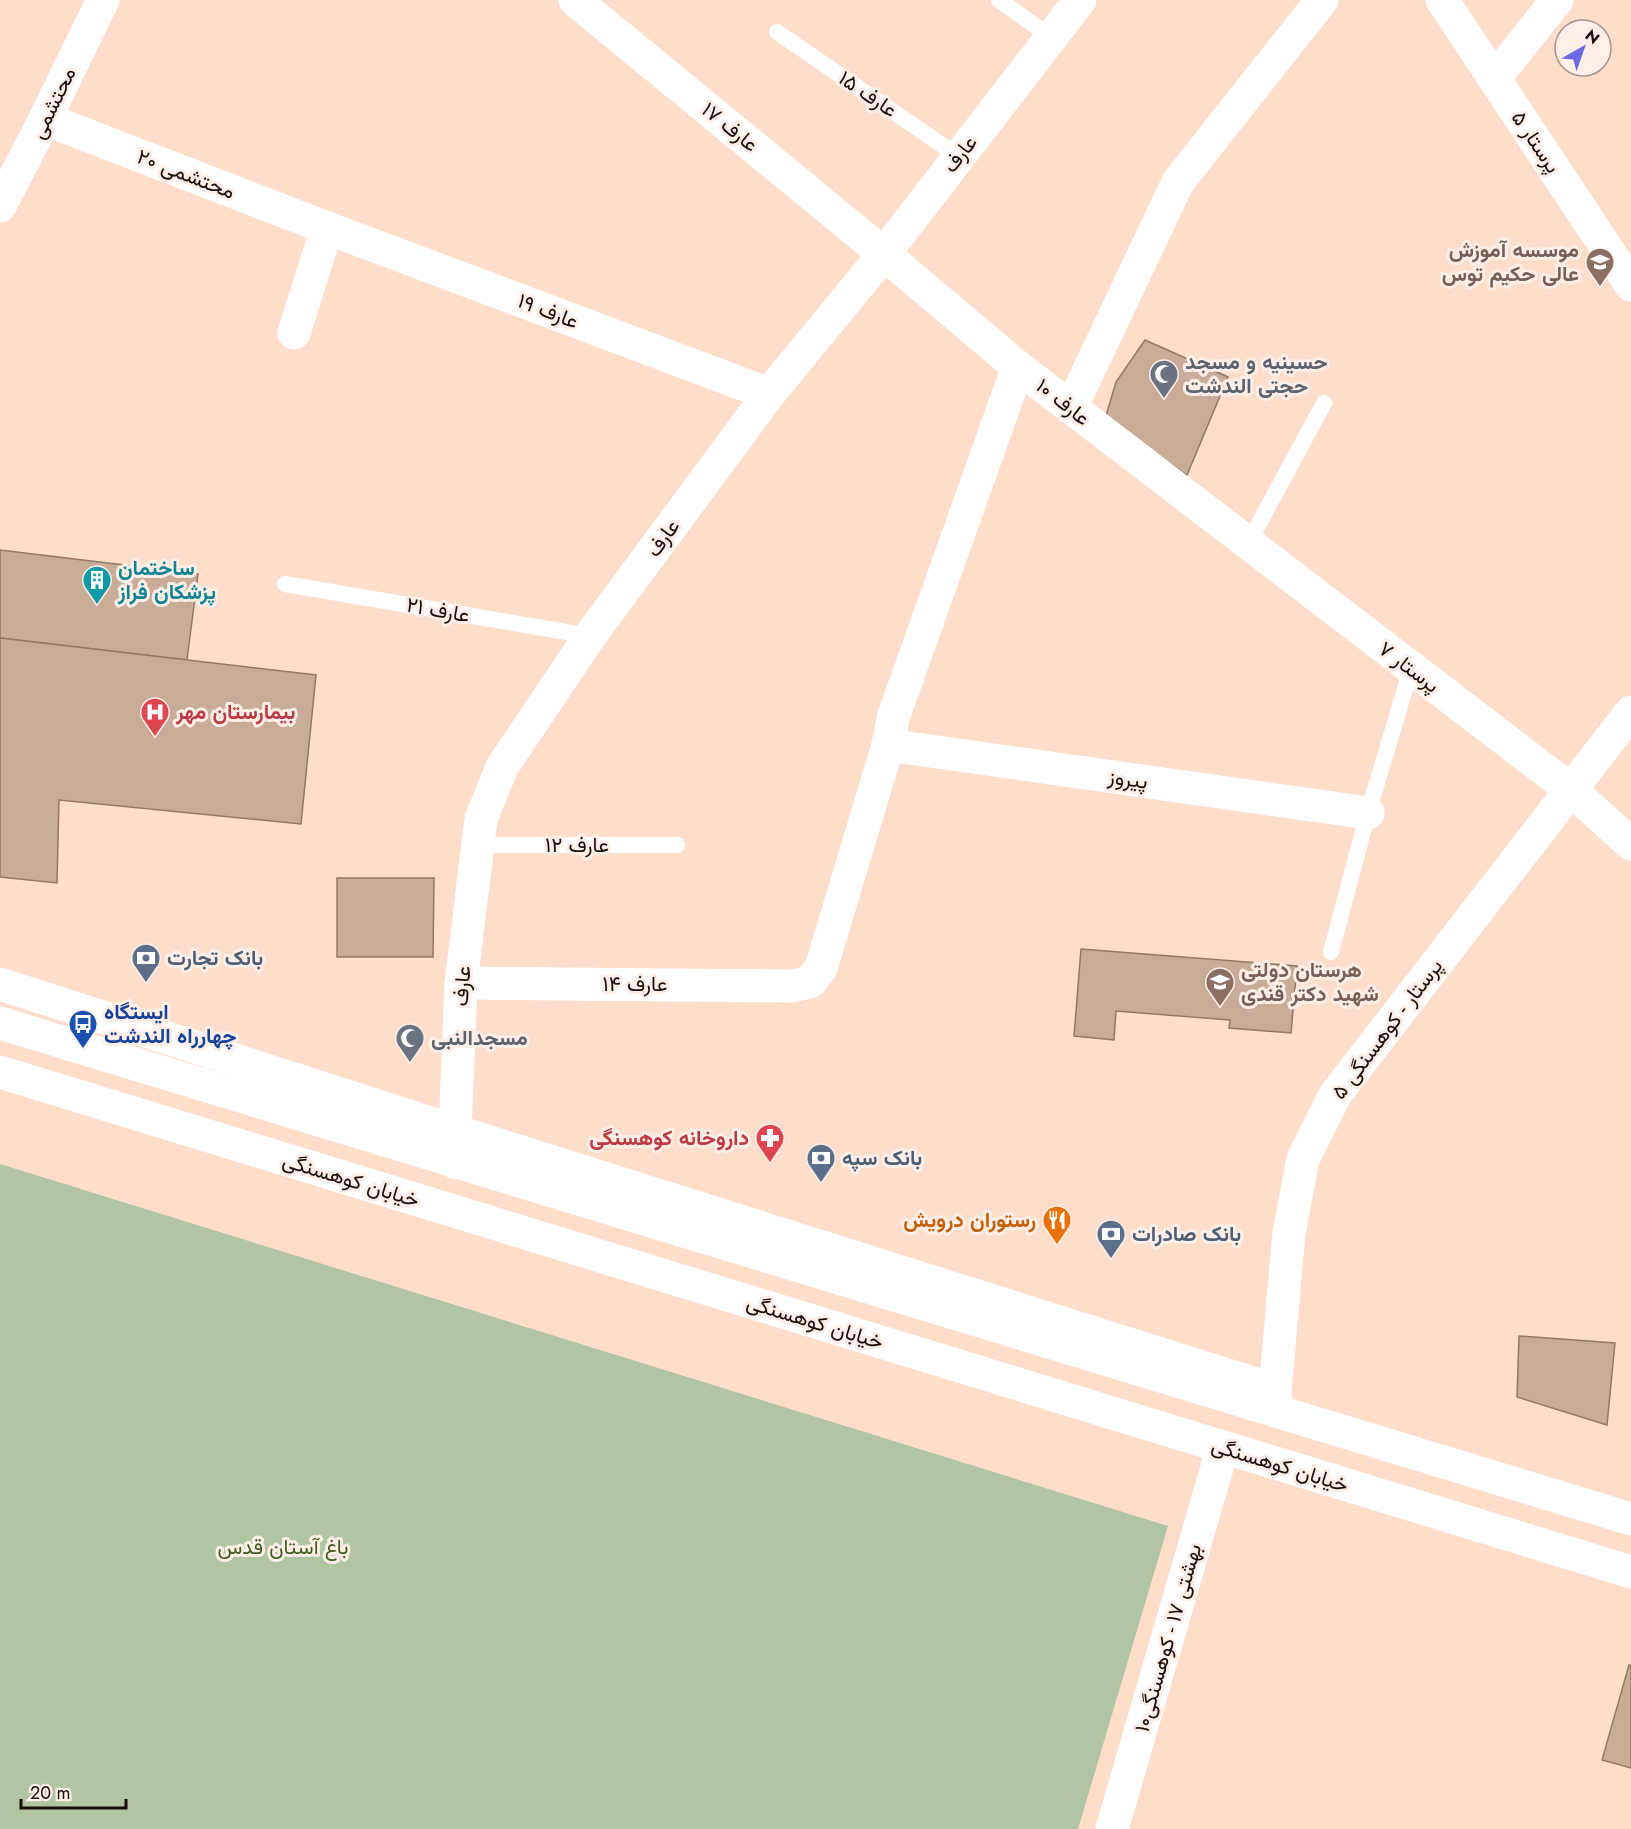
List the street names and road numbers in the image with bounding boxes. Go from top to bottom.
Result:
street label: محتشمی [23,62,83,144]
street label: عارف ۱۵ [833,63,903,125]
street label: عارف ۱۷ [695,95,765,159]
street label: پرستار ۵ [1504,105,1568,179]
street label: عارف [936,129,984,179]
street label: محتشمی ۲۰ [133,142,239,206]
street label: عارف ۱۹ [513,286,583,336]
street label: عارف ۱۰ [1029,371,1097,433]
street label: عارف [639,513,687,563]
street label: عارف ۲۱ [404,590,472,630]
street label: پرستار ۷ [1372,634,1446,700]
street label: پیروز [1105,761,1150,797]
street label: عارف ۱۲ [545,830,609,860]
street label: پرستار - کوهسنگی ۵ [1324,952,1450,1106]
street label: عارف [446,965,478,1007]
street label: عارف ۱۴ [603,969,667,999]
street label: خیابان کوهسنگی [279,1145,423,1215]
street label: خیابان کوهسنگی [743,1287,887,1357]
street label: خیابان کوهسنگی [1208,1430,1352,1500]
street label: بهشتی ۱۷ - کوهسنگی۱۰ [1127,1540,1209,1736]

